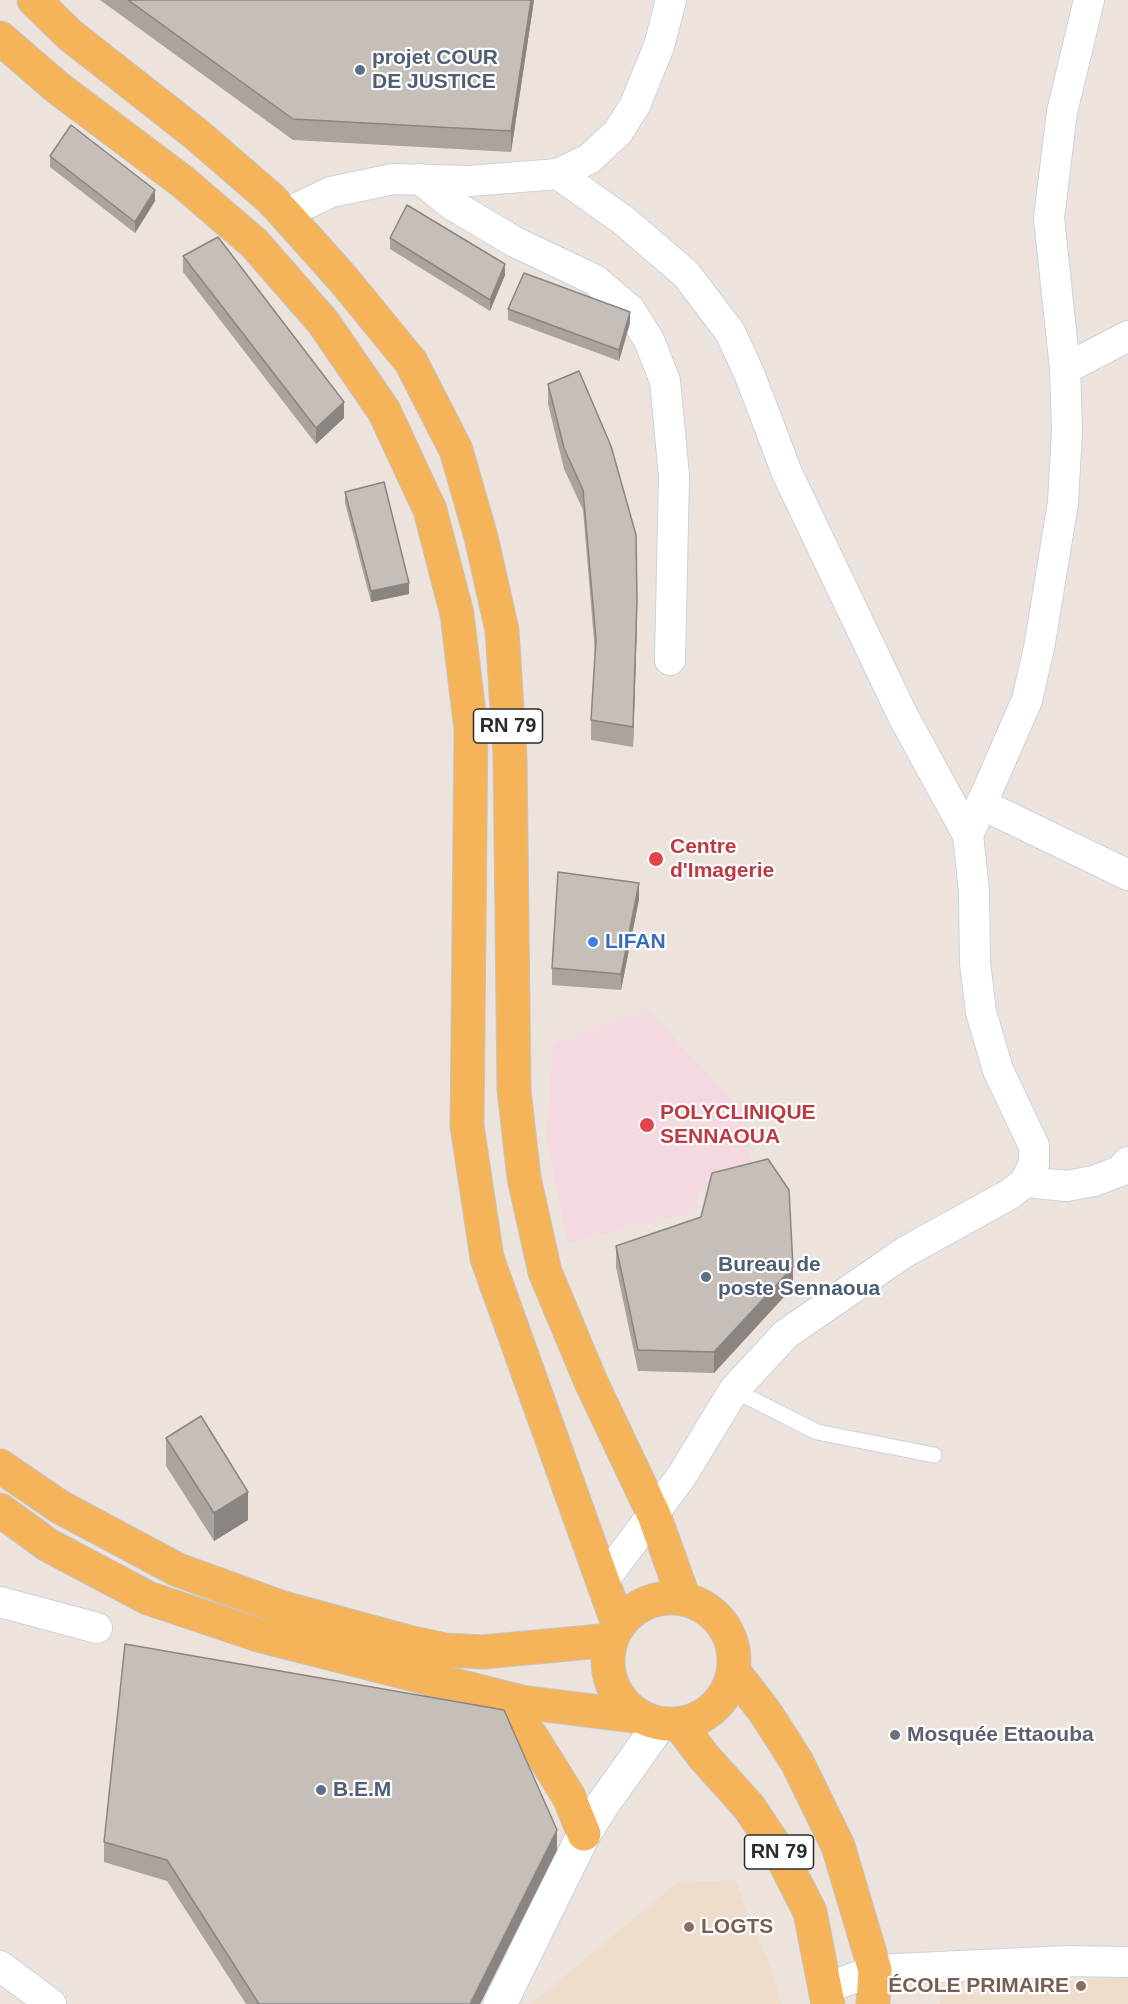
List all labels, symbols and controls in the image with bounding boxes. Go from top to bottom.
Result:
place label: projet COUR DE JUSTICE [372,45,498,95]
marker: projet COUR DE JUSTICE [353,63,367,77]
road number: RN 79 [474,709,542,743]
place label: Centre d'Imagerie [670,834,774,884]
marker: Centre d'Imagerie [647,850,665,868]
place label: LIFAN [605,929,666,955]
marker: LIFAN [586,935,600,949]
place label: POLYCLINIQUE SENNAOUA [660,1100,816,1150]
marker: POLYCLINIQUE SENNAOUA [638,1116,656,1134]
place label: Bureau de poste Sennaoua [718,1252,880,1302]
marker: Bureau de poste Sennaoua [699,1270,713,1284]
place label: Mosquée Ettaouba [907,1722,1094,1748]
marker: Mosquée Ettaouba [888,1728,902,1742]
place label: B.E.M [333,1777,391,1803]
marker: B.E.M [314,1783,328,1797]
road number: RN 79 [744,1835,814,1869]
place label: LOGTS [701,1914,773,1940]
marker: LOGTS [682,1920,696,1934]
place label: ÉCOLE PRIMAIRE [888,1973,1069,1999]
marker: ÉCOLE PRIMAIRE [1074,1979,1088,1993]

